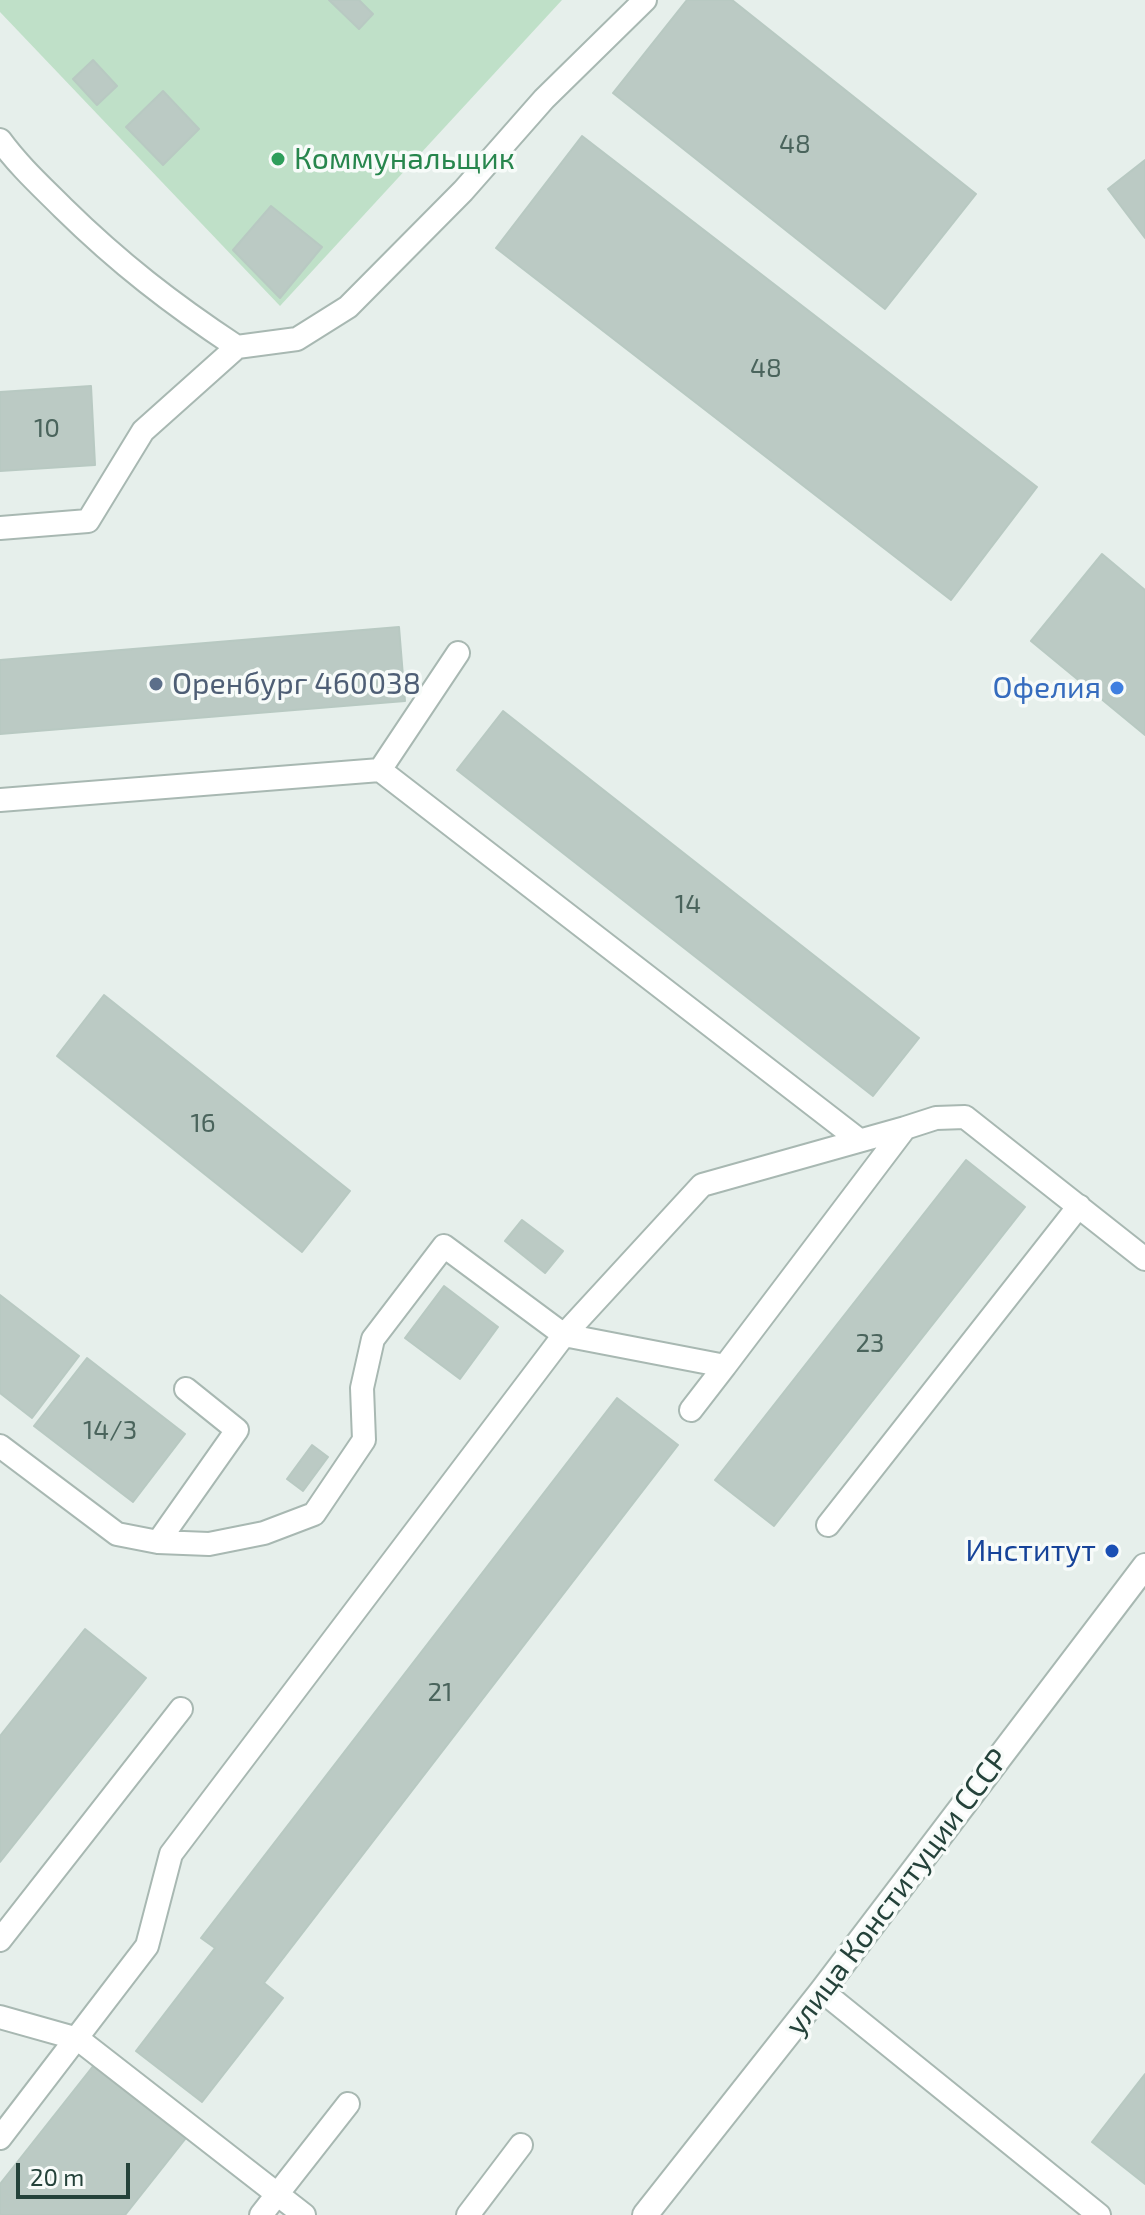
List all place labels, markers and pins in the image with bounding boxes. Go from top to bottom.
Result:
place label: Коммунальщик [294,141,515,177]
marker: Коммунальщик [269,150,287,168]
place label: Оренбург 460038 [172,666,421,702]
place label: Офелия [992,670,1101,706]
marker: Оренбург 460038 [147,675,165,693]
marker: Офелия [1108,679,1126,697]
place label: Институт [965,1533,1096,1569]
marker: Институт [1103,1542,1121,1560]

